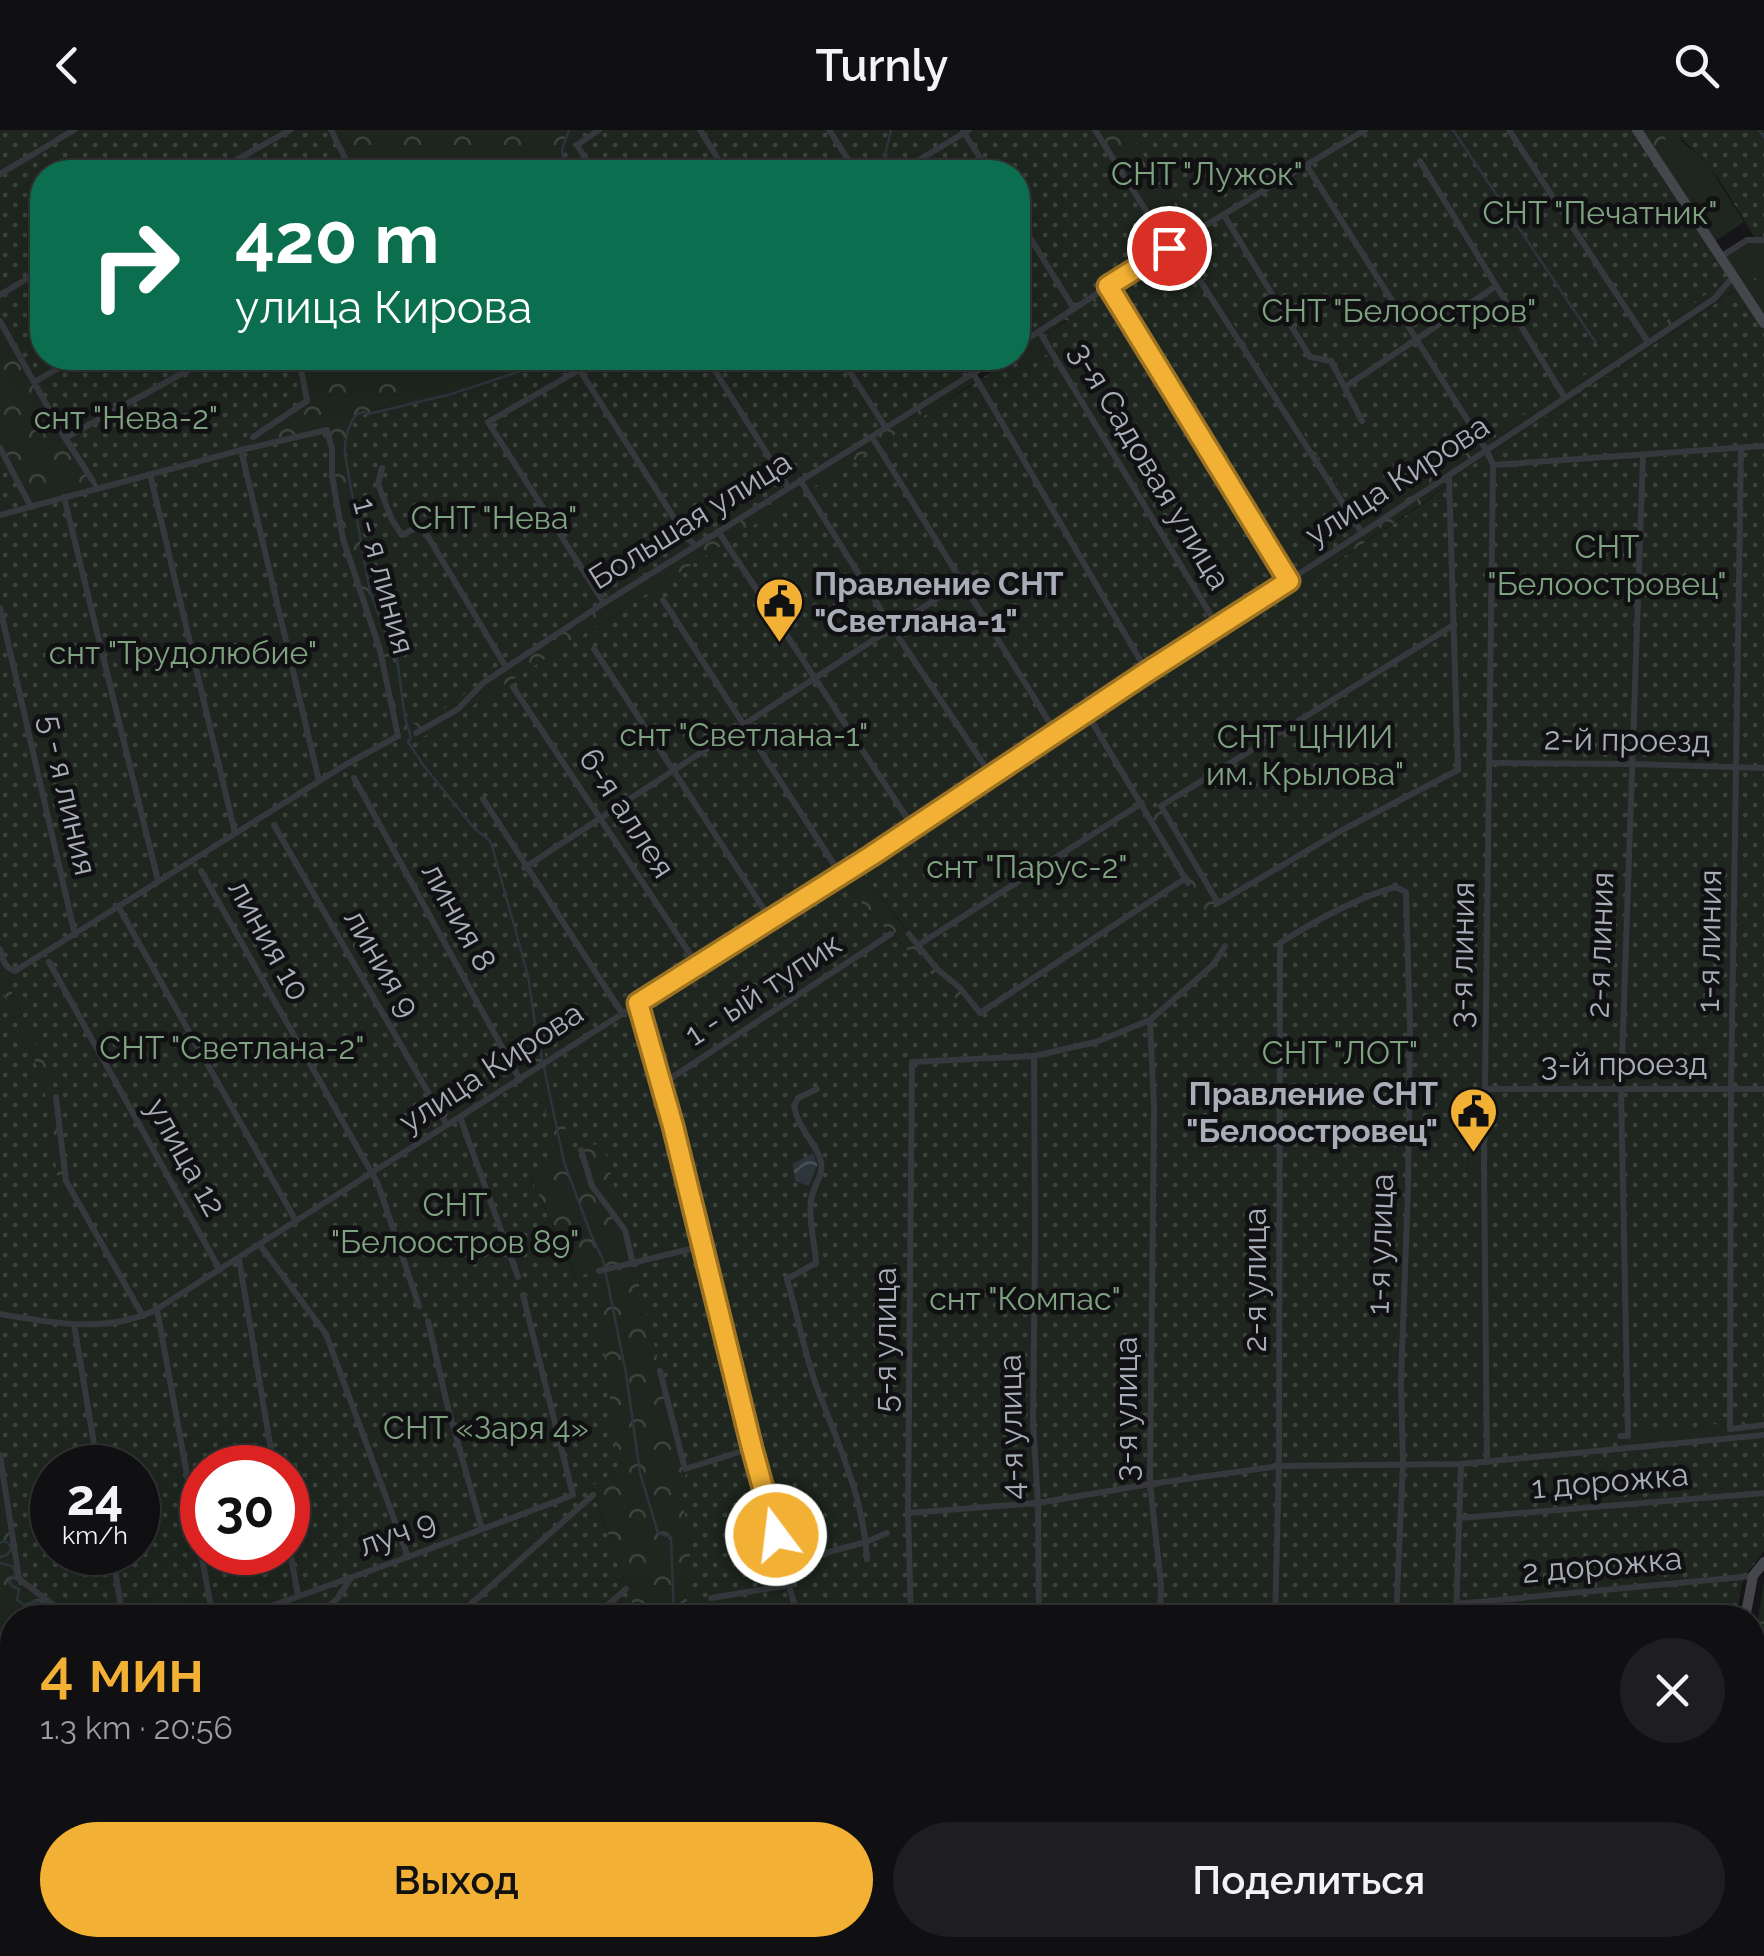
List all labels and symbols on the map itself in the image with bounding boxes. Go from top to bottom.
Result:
park label: СНТ "Лужок" [1111,155,1303,192]
park label: СНТ "Печатник" [1482,194,1718,231]
pin [1127,206,1212,291]
park label: СНТ "Белоостров" [1262,292,1536,329]
street label: 3-я Садовая улица [1062,336,1239,596]
park label: снт "Нева-2" [34,399,218,436]
street label: улица Кирова [1298,407,1495,553]
street label: Большая улица [582,443,798,596]
street label: 1 - я линия [346,494,423,658]
park label: СНТ "Нева" [411,499,577,536]
park label: СНТ "Белоостровец" [1487,528,1727,602]
place label: Правление СНТ "Светлана-1" [814,565,1064,639]
public building icon: Правление СНТ "Светлана-1" [753,576,805,644]
park label: снт "Трудолюбие" [49,634,317,671]
street label: 5 - я линия [32,711,105,879]
park label: снт "Светлана-1" [620,716,868,753]
park label: СНТ "ЦНИИ им. Крылова" [1206,718,1404,792]
street label: 2-й проезд [1544,720,1710,759]
street label: 6-я аллея [572,741,683,884]
park label: снт "Парус-2" [926,848,1128,885]
street label: линия 8 [415,856,504,978]
street label: 1-я линия [1689,869,1728,1013]
street label: 2-я линия [1578,871,1621,1019]
street label: линия 10 [221,873,318,1007]
street label: 3-я линия [1442,881,1481,1029]
street label: линия 9 [337,902,428,1023]
street label: 1 - ый тупик [678,924,848,1053]
street label: улица Кирова [392,994,589,1140]
park label: СНТ "Светлана-2" [99,1029,365,1066]
park label: СНТ "ЛОТ" [1262,1034,1418,1071]
street label: 3-й проезд [1541,1045,1707,1082]
place label: Правление СНТ "Белоостровец" [1186,1075,1438,1149]
public building icon: Правление СНТ "Белоостровец" [1447,1086,1499,1154]
street label: улица 12 [139,1091,234,1222]
street label: 1-я улица [1359,1173,1400,1315]
park label: СНТ "Белоостров 89" [331,1186,579,1260]
street label: 2-я улица [1236,1208,1273,1352]
street label: 5-я улица [866,1267,903,1413]
park label: снт "Компас" [929,1280,1121,1317]
street label: 3-я улица [1107,1337,1144,1481]
street label: 4-я улица [991,1354,1030,1500]
park label: СНТ «Заря 4» [383,1409,589,1446]
speed limit sign: 30 [180,1445,310,1575]
street label: 1 дорожка [1530,1455,1690,1506]
position arrow [724,1483,828,1587]
street label: луч 9 [353,1502,440,1563]
street label: 2 дорожка [1520,1539,1684,1590]

